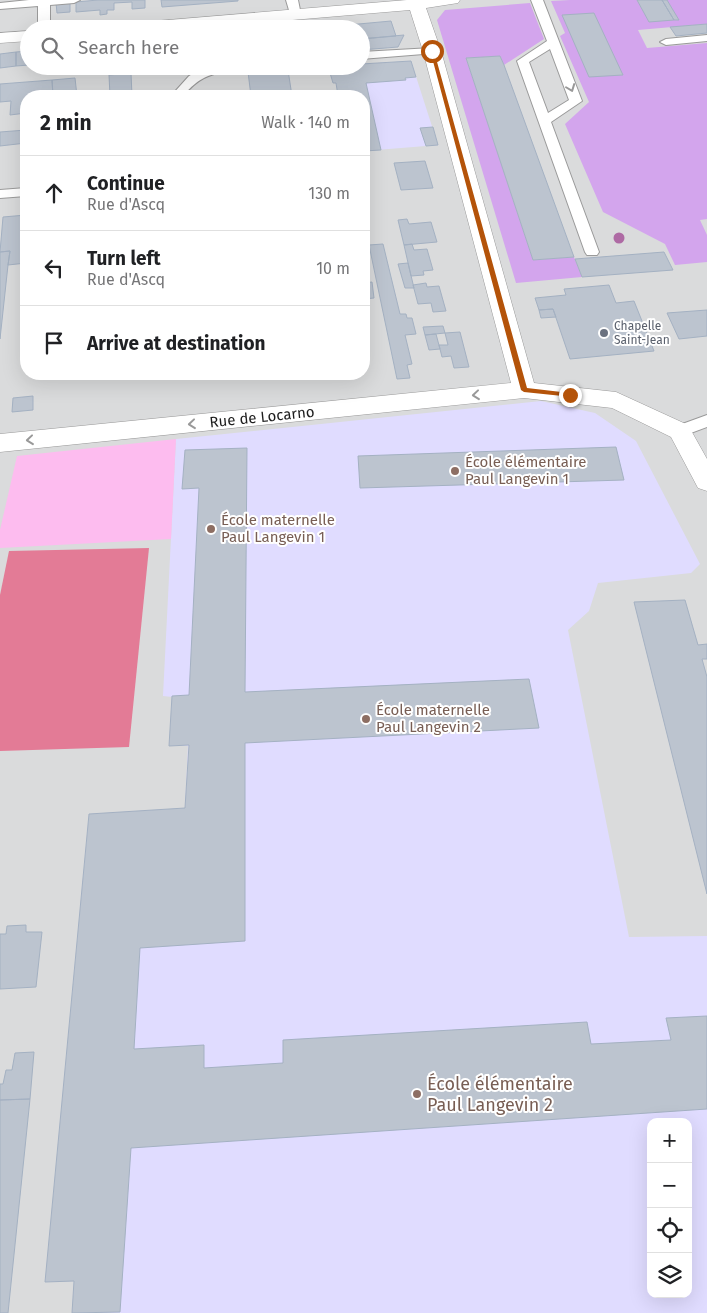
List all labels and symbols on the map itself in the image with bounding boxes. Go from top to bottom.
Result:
route start [421,40,444,63]
one-way arrow [565,83,575,91]
place label: Chapelle Saint-Jean [614,319,670,347]
marker: Chapelle Saint-Jean [598,327,610,339]
route end [559,384,582,407]
one-way arrow [471,389,479,400]
street label: Rue de Locarno [209,403,315,431]
one-way arrow [188,418,196,429]
one-way arrow [26,434,34,445]
place label: École élémentaire Paul Langevin 1 [465,453,587,488]
marker: École élémentaire Paul Langevin 1 [449,465,461,477]
place label: École maternelle Paul Langevin 1 [221,511,335,546]
marker: École maternelle Paul Langevin 1 [205,523,217,535]
place label: École maternelle Paul Langevin 2 [376,701,490,736]
marker: École maternelle Paul Langevin 2 [360,713,372,725]
place label: École élémentaire Paul Langevin 2 [427,1072,573,1116]
marker: École élémentaire Paul Langevin 2 [411,1088,423,1100]

